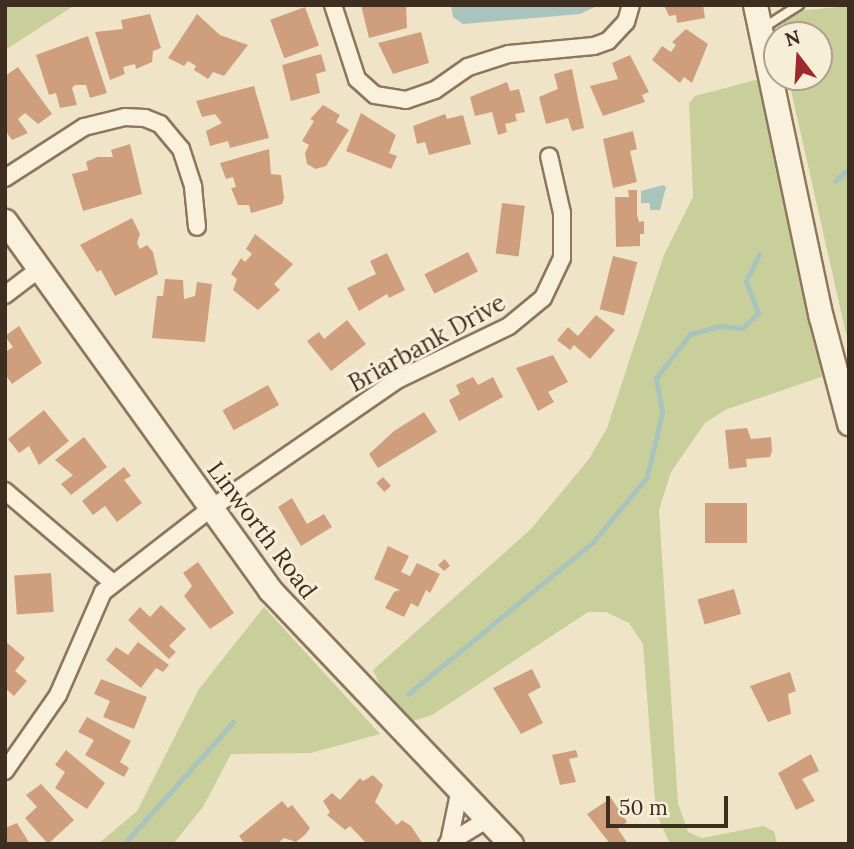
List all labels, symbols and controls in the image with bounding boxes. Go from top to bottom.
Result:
north arrow [763,21,833,91]
text: N [782,24,803,51]
street label: Briarbank Drive [344,288,510,398]
street label: Linworth Road [201,456,323,604]
scale bar [609,782,732,826]
text: 50 m [619,794,668,821]

